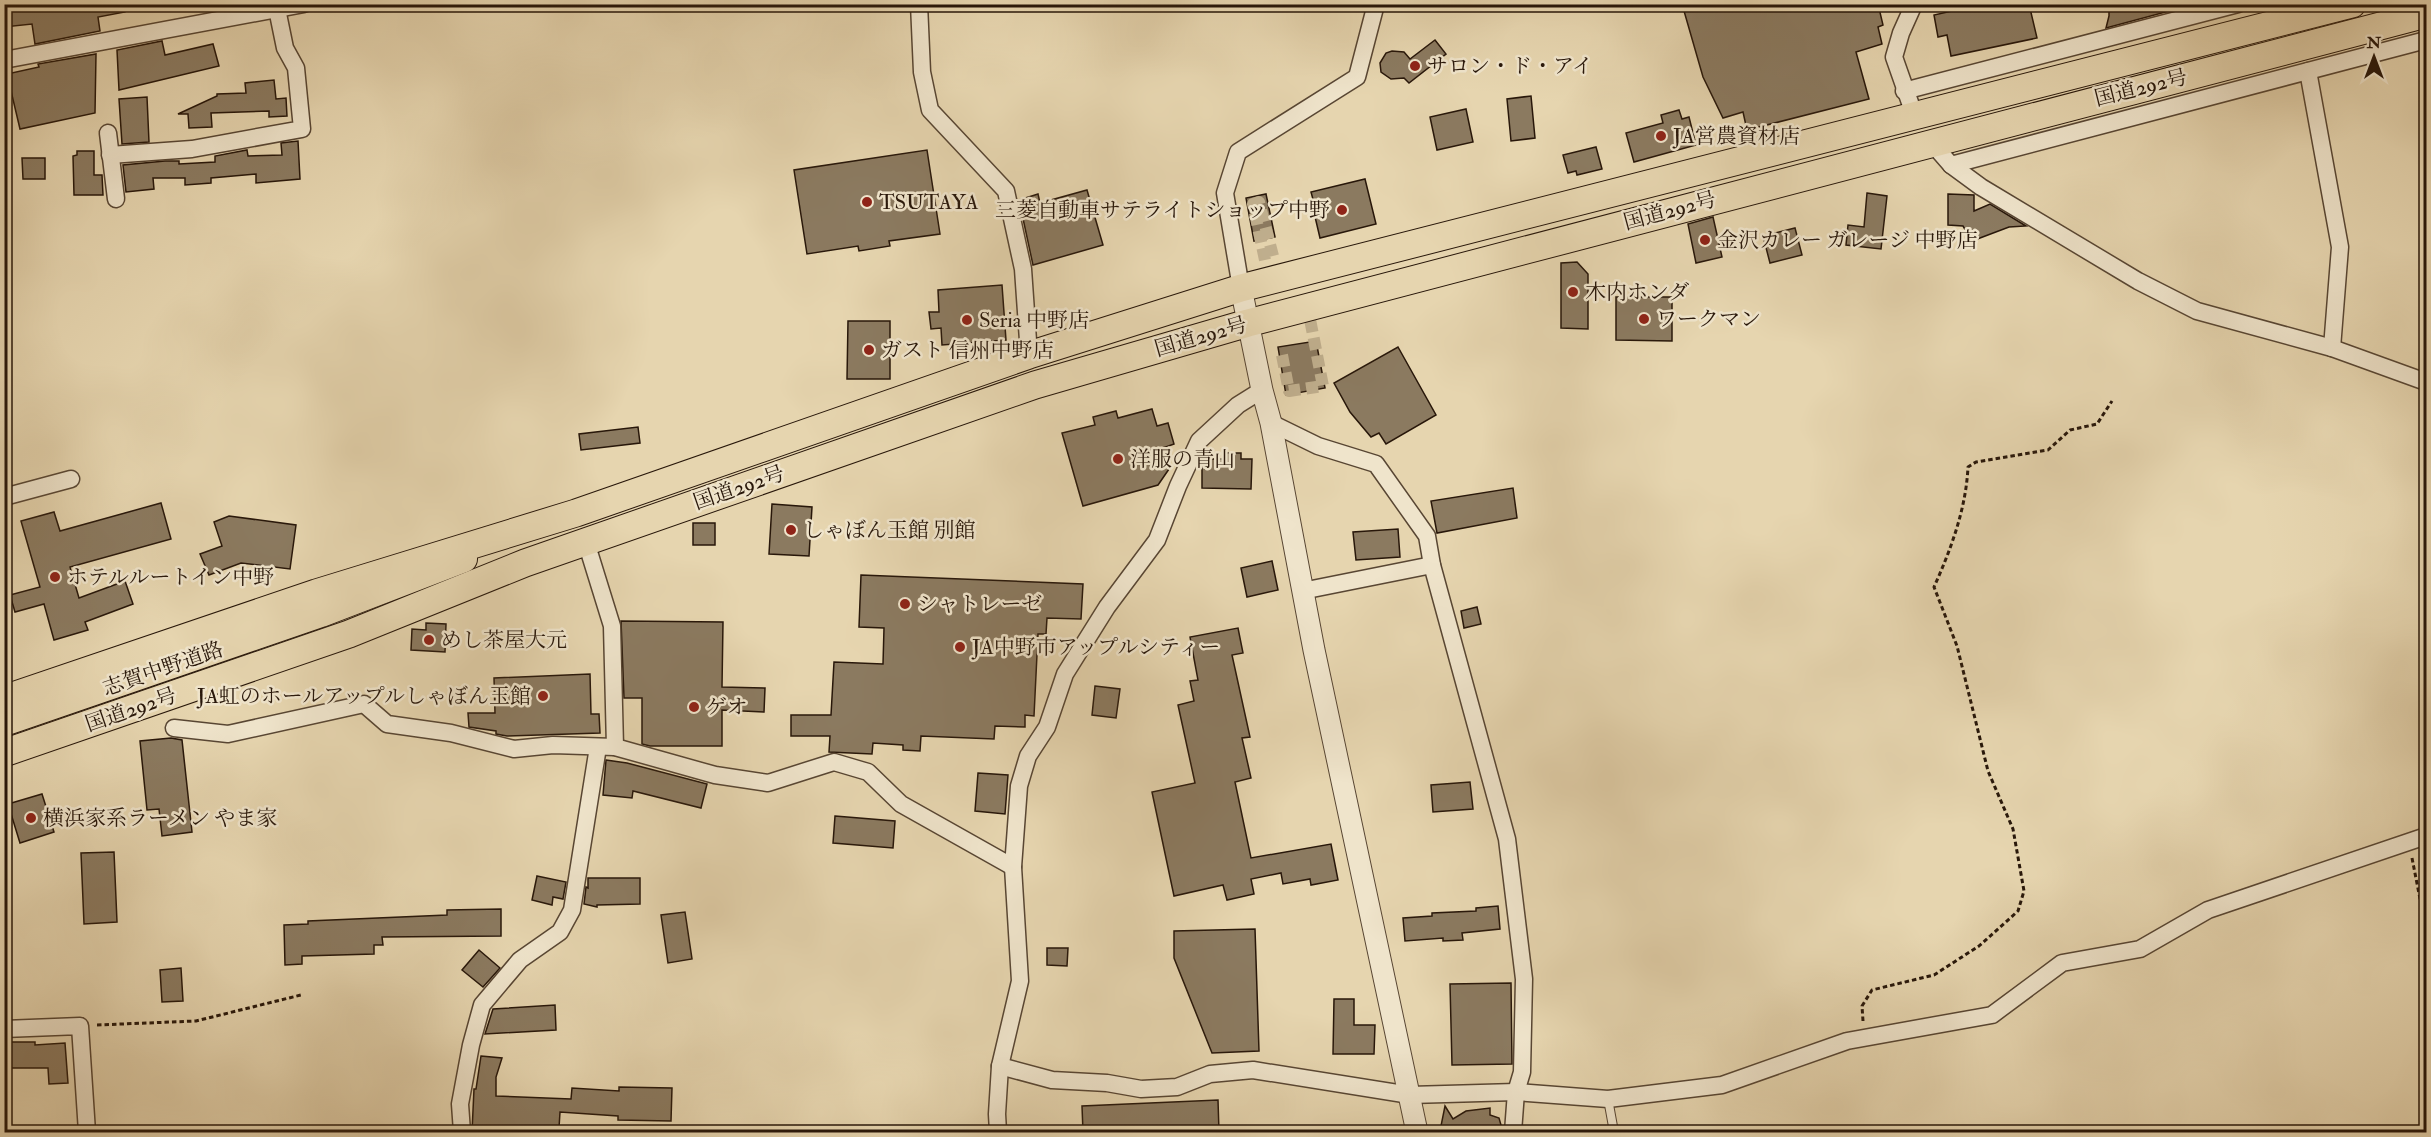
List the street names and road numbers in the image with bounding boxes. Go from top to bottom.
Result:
street label: 国道292号 [2092,63,2190,113]
street label: 国道292号 [1621,186,1719,236]
street label: 国道292号 [1152,311,1250,363]
street label: 国道292号 [690,460,788,516]
street label: 志賀中野道路 [99,636,227,702]
street label: 国道292号 [82,682,180,738]

